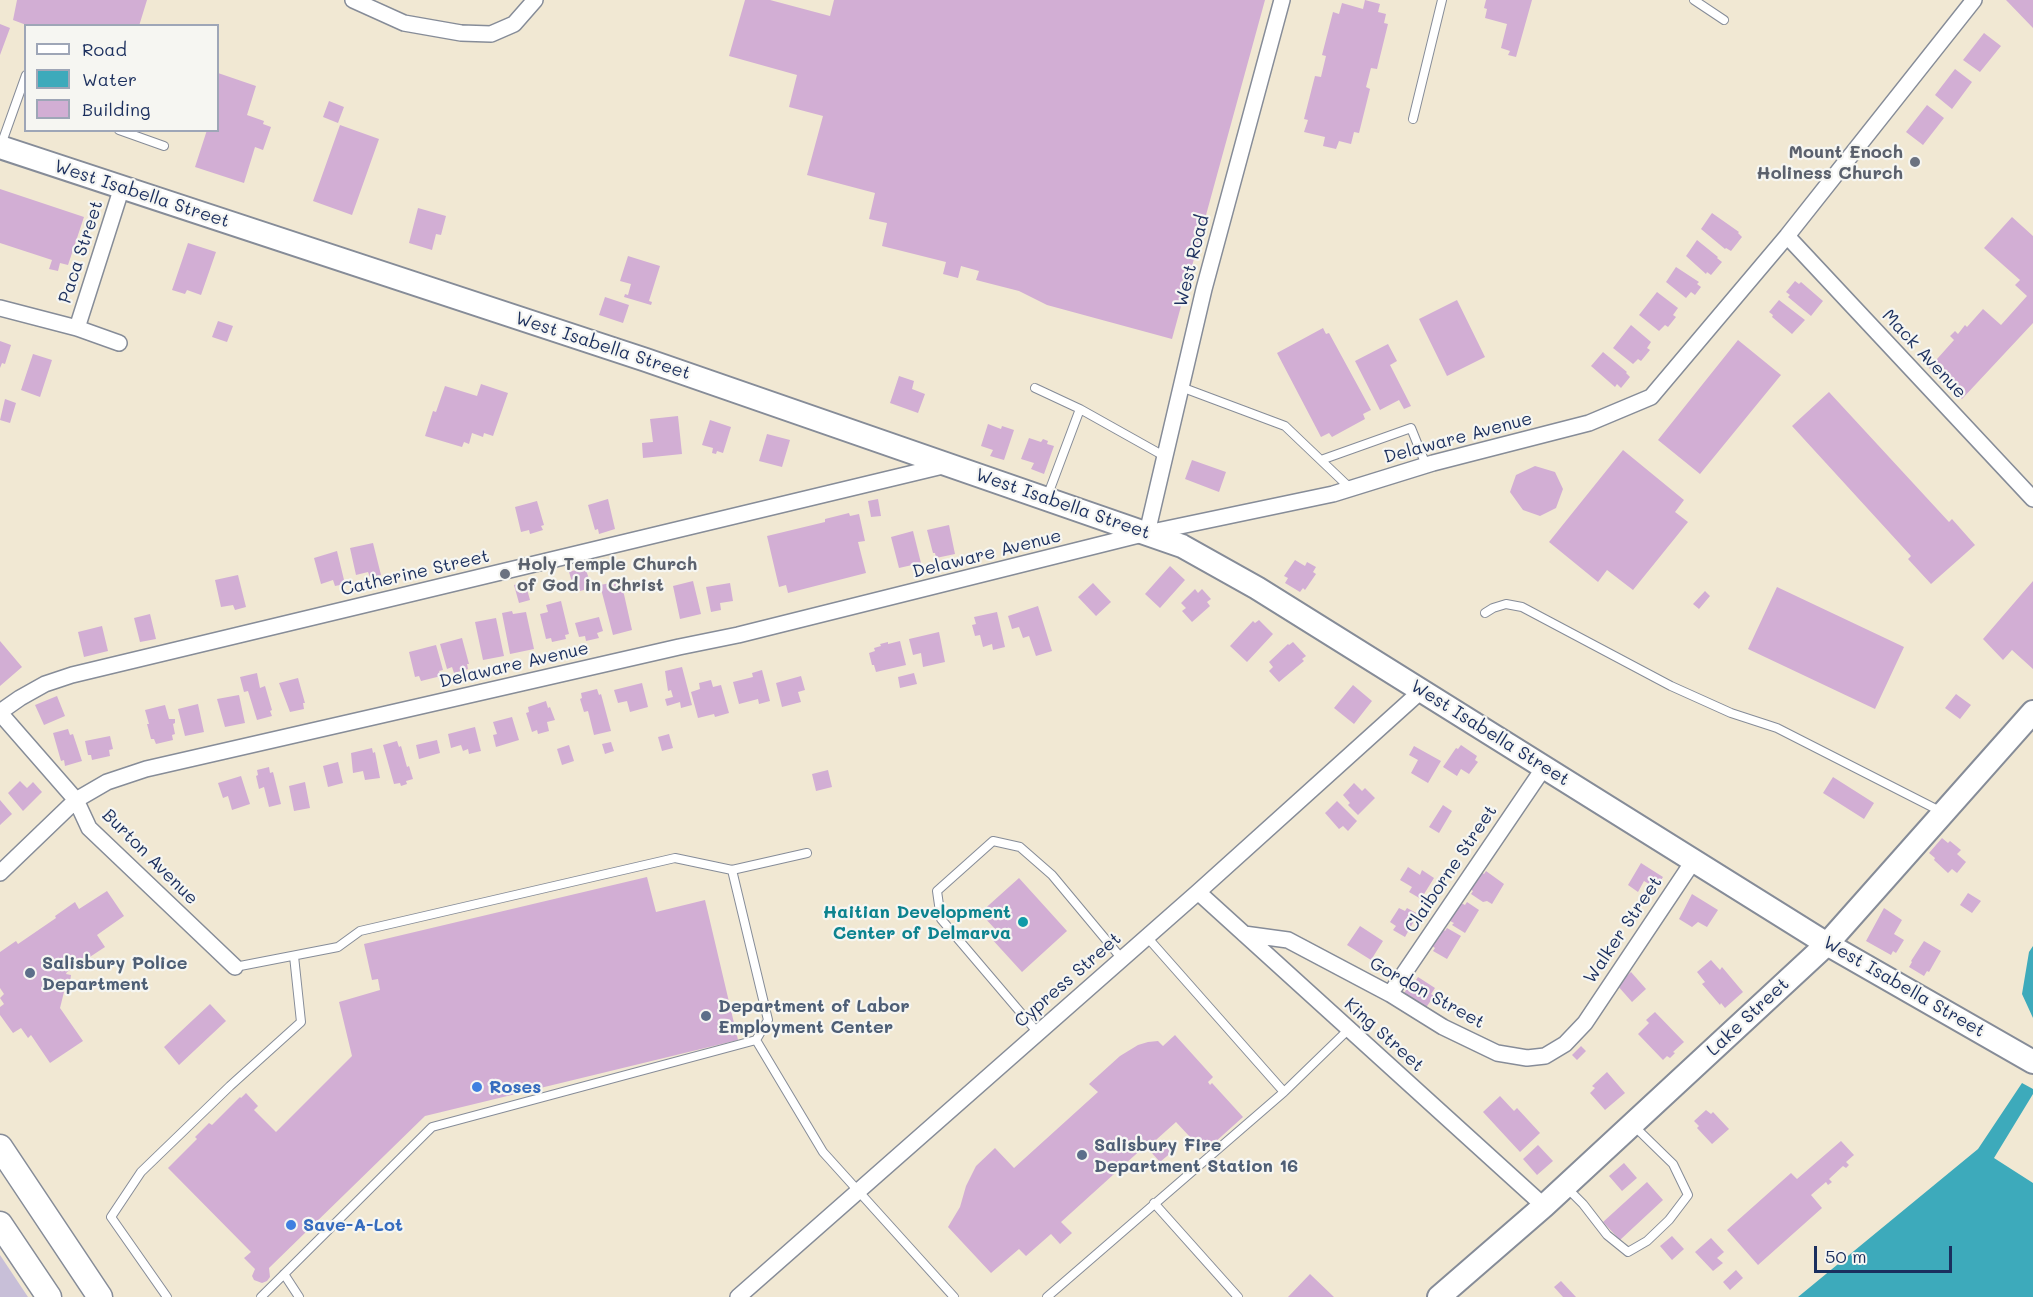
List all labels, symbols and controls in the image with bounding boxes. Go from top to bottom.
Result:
legend [24,24,219,132]
text: Road [82,37,127,61]
text: Water [82,67,137,91]
text: Building [82,97,150,121]
place label: Mount Enoch Holiness Church [1756,141,1903,184]
street label: West Isabella Street [52,155,232,233]
marker: Mount Enoch Holiness Church [1908,155,1922,169]
street label: Paca Street [54,198,108,306]
street label: West Road [1170,213,1214,309]
street label: Mack Avenue [1877,305,1971,403]
street label: West Isabella Street [513,307,693,385]
street label: Delaware Avenue [1381,408,1535,468]
street label: West Isabella Street [973,464,1153,544]
street label: Delaware Avenue [910,525,1064,583]
street label: Catherine Street [339,545,491,601]
place label: Holy Temple Church of God in Christ [517,553,697,596]
marker: Holy Temple Church of God in Christ [498,567,512,581]
street label: Delaware Avenue [437,637,591,693]
street label: West Isabella Street [1407,675,1573,791]
street label: Claiborne Street [1400,801,1502,937]
street label: Burton Avenue [98,805,202,909]
street label: Walker Street [1579,872,1667,988]
place label: Haitian Development Center of Delmarva [823,901,1011,944]
marker: Haitian Development Center of Delmarva [1016,915,1030,929]
street label: Cypress Street [1010,928,1126,1032]
street label: West Isabella Street [1819,932,1989,1042]
place label: Salisbury Police Department [42,952,187,994]
street label: Gordon Street [1366,952,1488,1034]
marker: Salisbury Police Department [23,966,37,980]
street label: Lake Street [1702,973,1794,1061]
street label: King Street [1340,994,1428,1076]
place label: Department of Labor Employment Center [718,995,910,1038]
marker: Department of Labor Employment Center [699,1009,713,1023]
place label: Roses [489,1076,541,1098]
marker: Roses [470,1080,484,1094]
place label: Salisbury Fire Department Station 16 [1094,1134,1298,1176]
marker: Salisbury Fire Department Station 16 [1075,1148,1089,1162]
place label: Save-A-Lot [303,1214,403,1236]
marker: Save-A-Lot [284,1218,298,1232]
scale bar [1817,1234,1955,1272]
text: 50 m [1825,1244,1867,1268]

